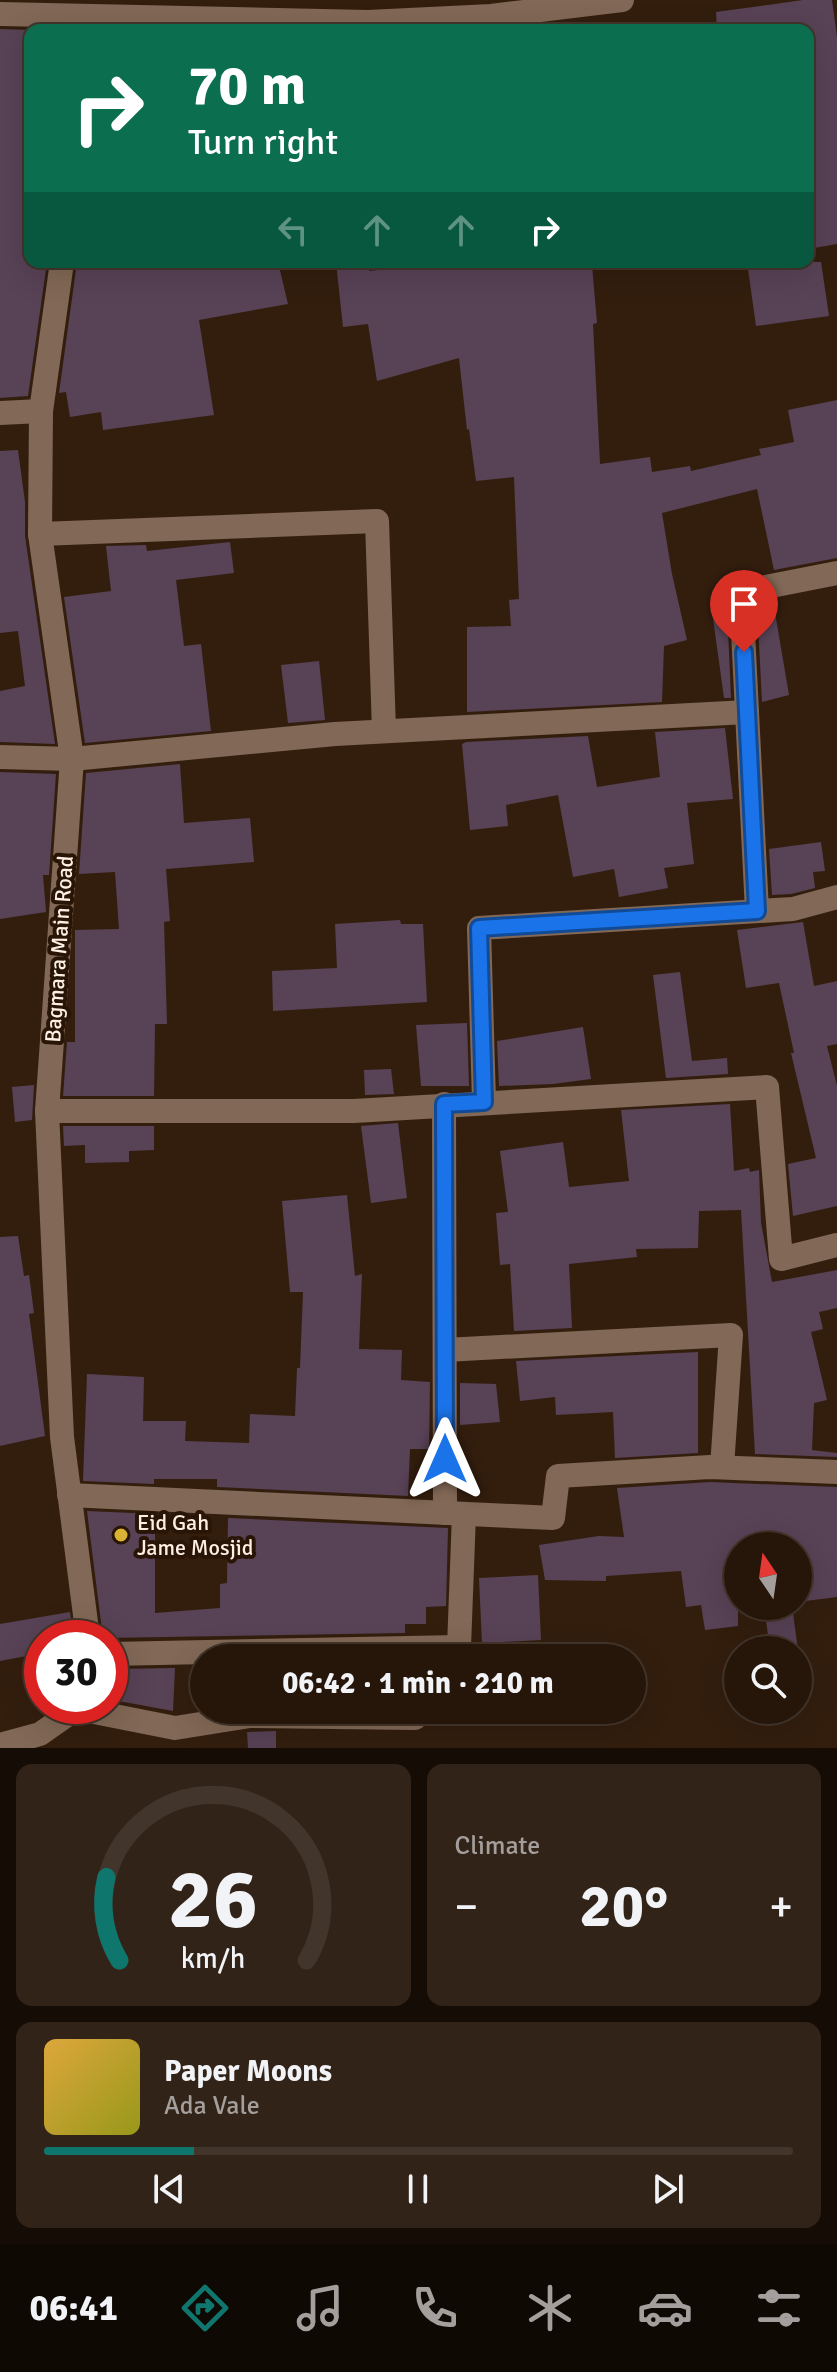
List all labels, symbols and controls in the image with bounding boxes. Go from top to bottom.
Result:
text: 70 m [188,51,306,120]
icon: right [56,56,160,160]
text: Turn right [188,120,338,165]
icon: left [271,208,315,252]
icon: ahead [355,208,399,252]
icon: ahead [439,208,483,252]
icon: right [523,208,567,252]
pin [710,570,778,652]
icon: arrive [722,582,766,626]
street label: Bagmara Main Road [39,855,79,1043]
position arrow [403,1417,487,1501]
place label: Eid Gah Jame Mosjid [137,1509,253,1561]
marker: Eid Gah Jame Mosjid [112,1526,130,1544]
north arrow [724,1532,812,1620]
map controls [724,1532,812,1724]
speed limit sign: 30 [24,1620,128,1724]
button: search [724,1636,812,1724]
text: 06:42 · 1 min · 210 m [282,1665,554,1702]
text: Climate [455,1830,540,1862]
text: 26 [168,1849,258,1951]
text: 20° [579,1870,668,1944]
text: − [455,1880,478,1934]
text: + [769,1880,793,1934]
text: km/h [181,1941,246,1976]
text: Paper Moons [164,2053,332,2090]
text: Ada Vale [164,2090,260,2122]
icon: previous [147,2167,191,2211]
icon: pause [396,2167,440,2211]
icon: next [646,2167,690,2211]
icon: directions [177,2280,233,2336]
icon: music [292,2280,348,2336]
icon: phone [407,2280,463,2336]
icon: climate [522,2280,578,2336]
icon: car [637,2280,693,2336]
icon: filters [751,2280,807,2336]
text: 06:41 [29,2286,118,2331]

